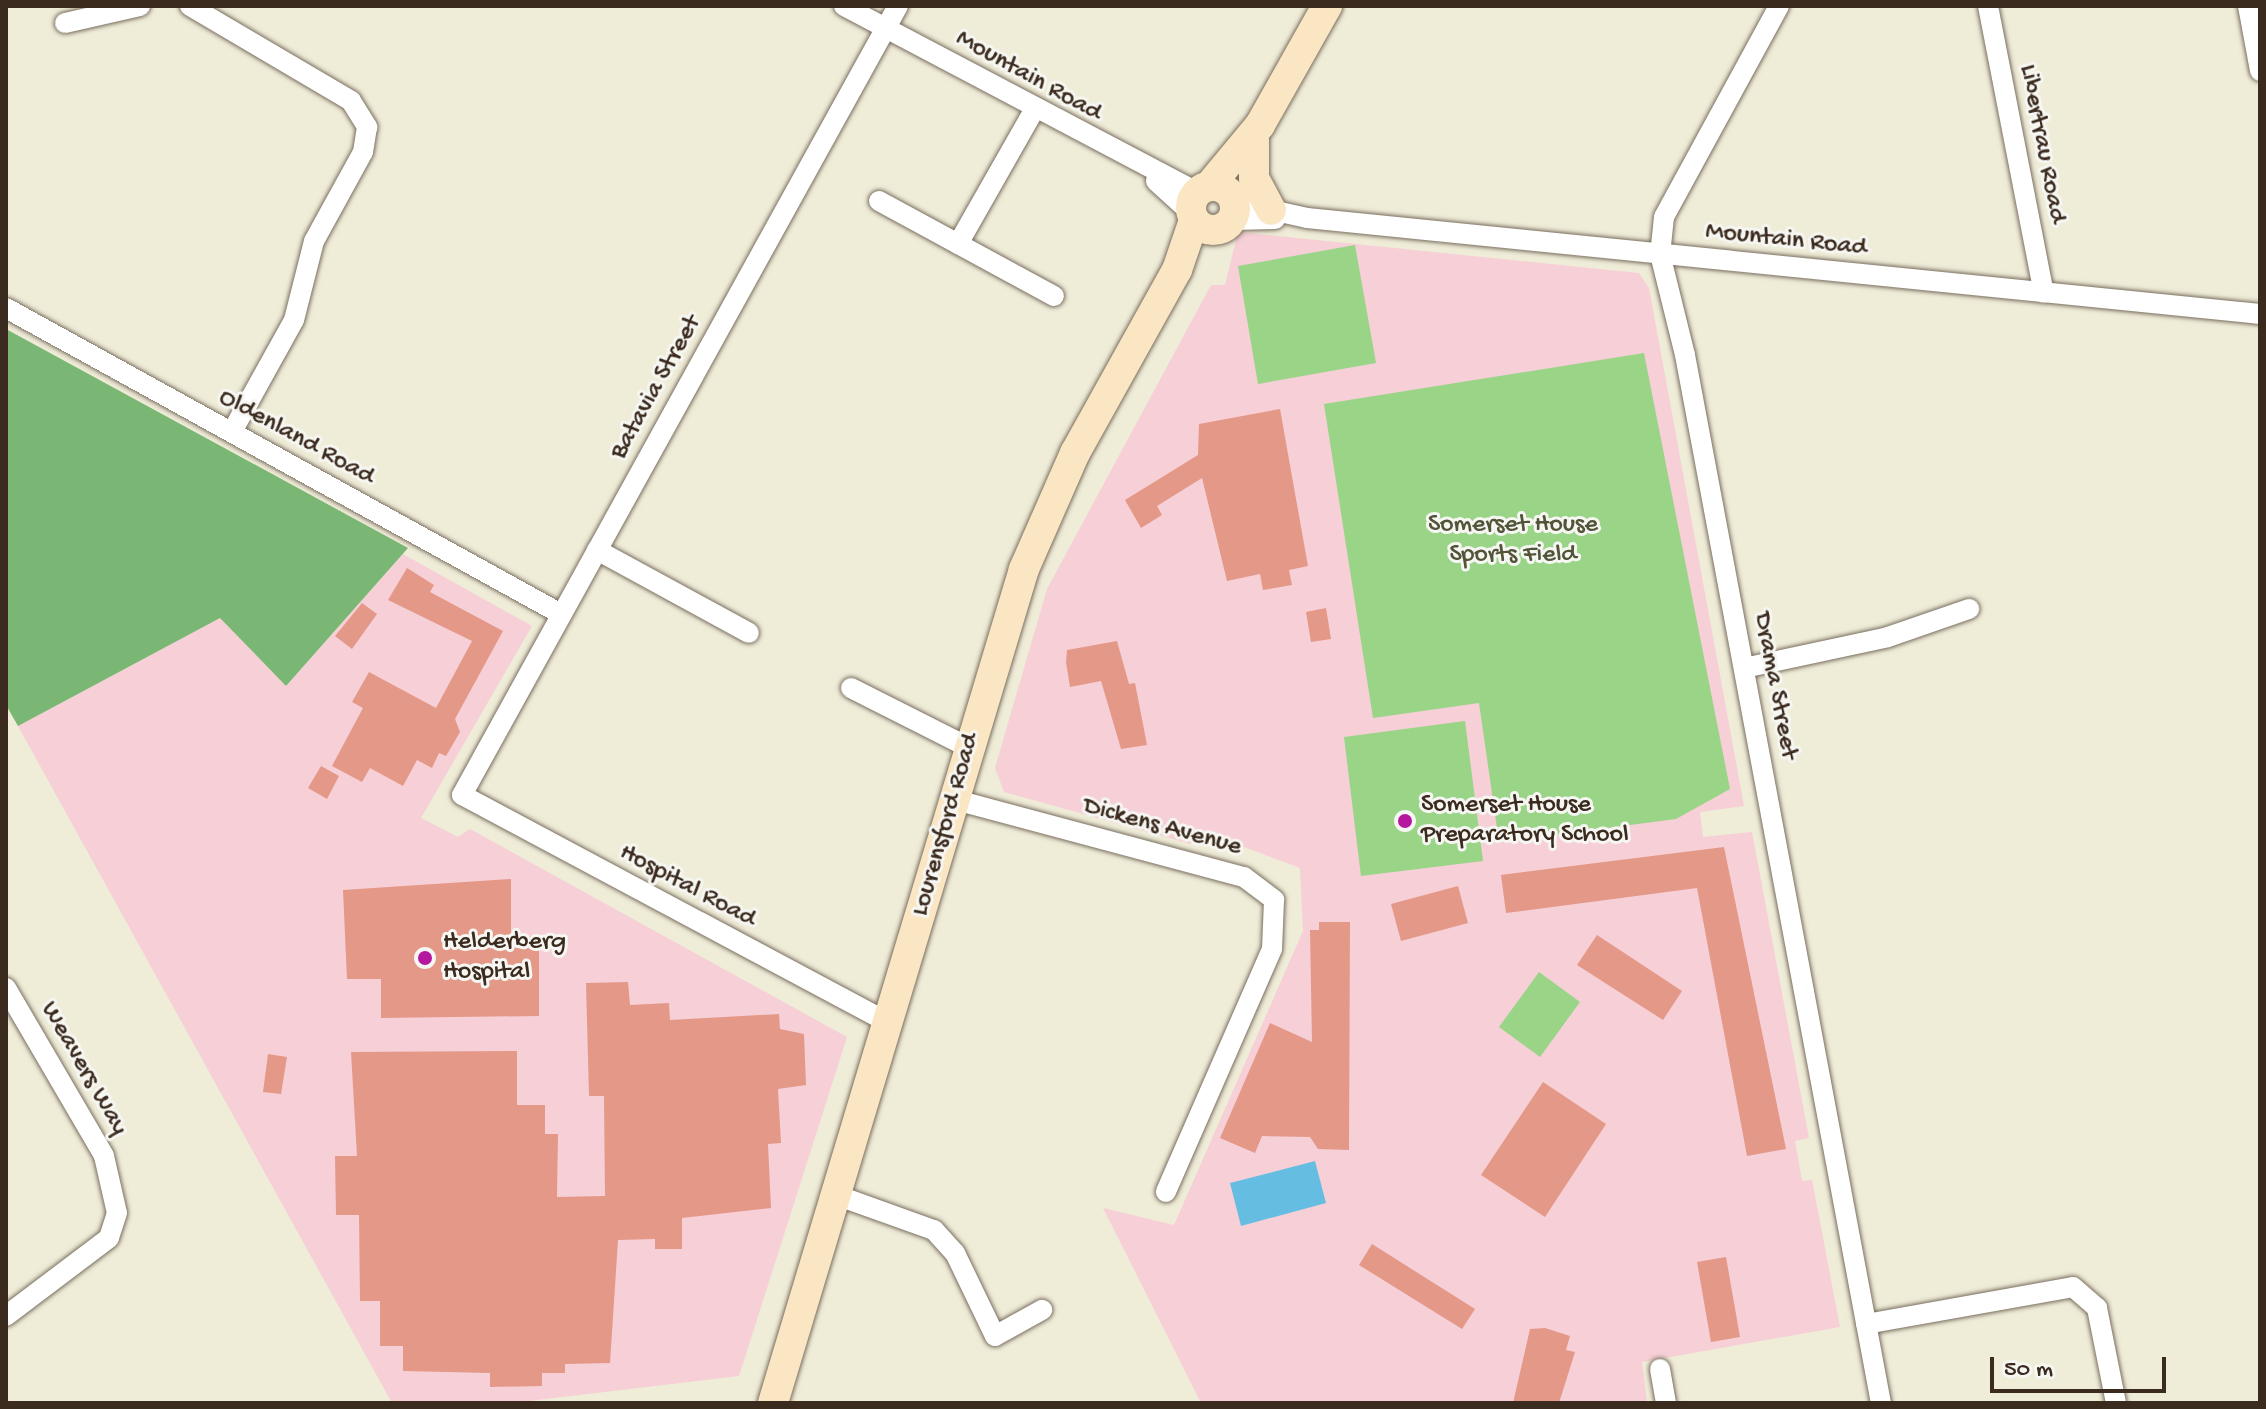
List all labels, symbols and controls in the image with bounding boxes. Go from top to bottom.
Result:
street label: Mountain Road [950,24,1106,130]
street label: Libertrau Road [2010,62,2072,226]
street label: Mountain Road [1704,217,1868,265]
street label: Batavia Street [605,311,709,465]
street label: Oldenland Road [213,382,379,494]
park label: Somerset House Sports Field [1428,510,1598,572]
street label: Drama Street [1744,610,1804,762]
street label: Lourensford Road [906,730,988,920]
place label: Somerset House Preparatory School [1421,790,1629,852]
street label: Dickens Avenue [1079,792,1245,864]
marker: Somerset House Preparatory School [1396,812,1414,830]
street label: Hospital Road [613,838,761,936]
place label: Helderberg Hospital [443,927,566,988]
marker: Helderberg Hospital [414,947,436,969]
street label: Weavers Way [32,997,134,1141]
scale bar [1994,1341,2170,1391]
text: 50 m [2004,1356,2053,1385]

